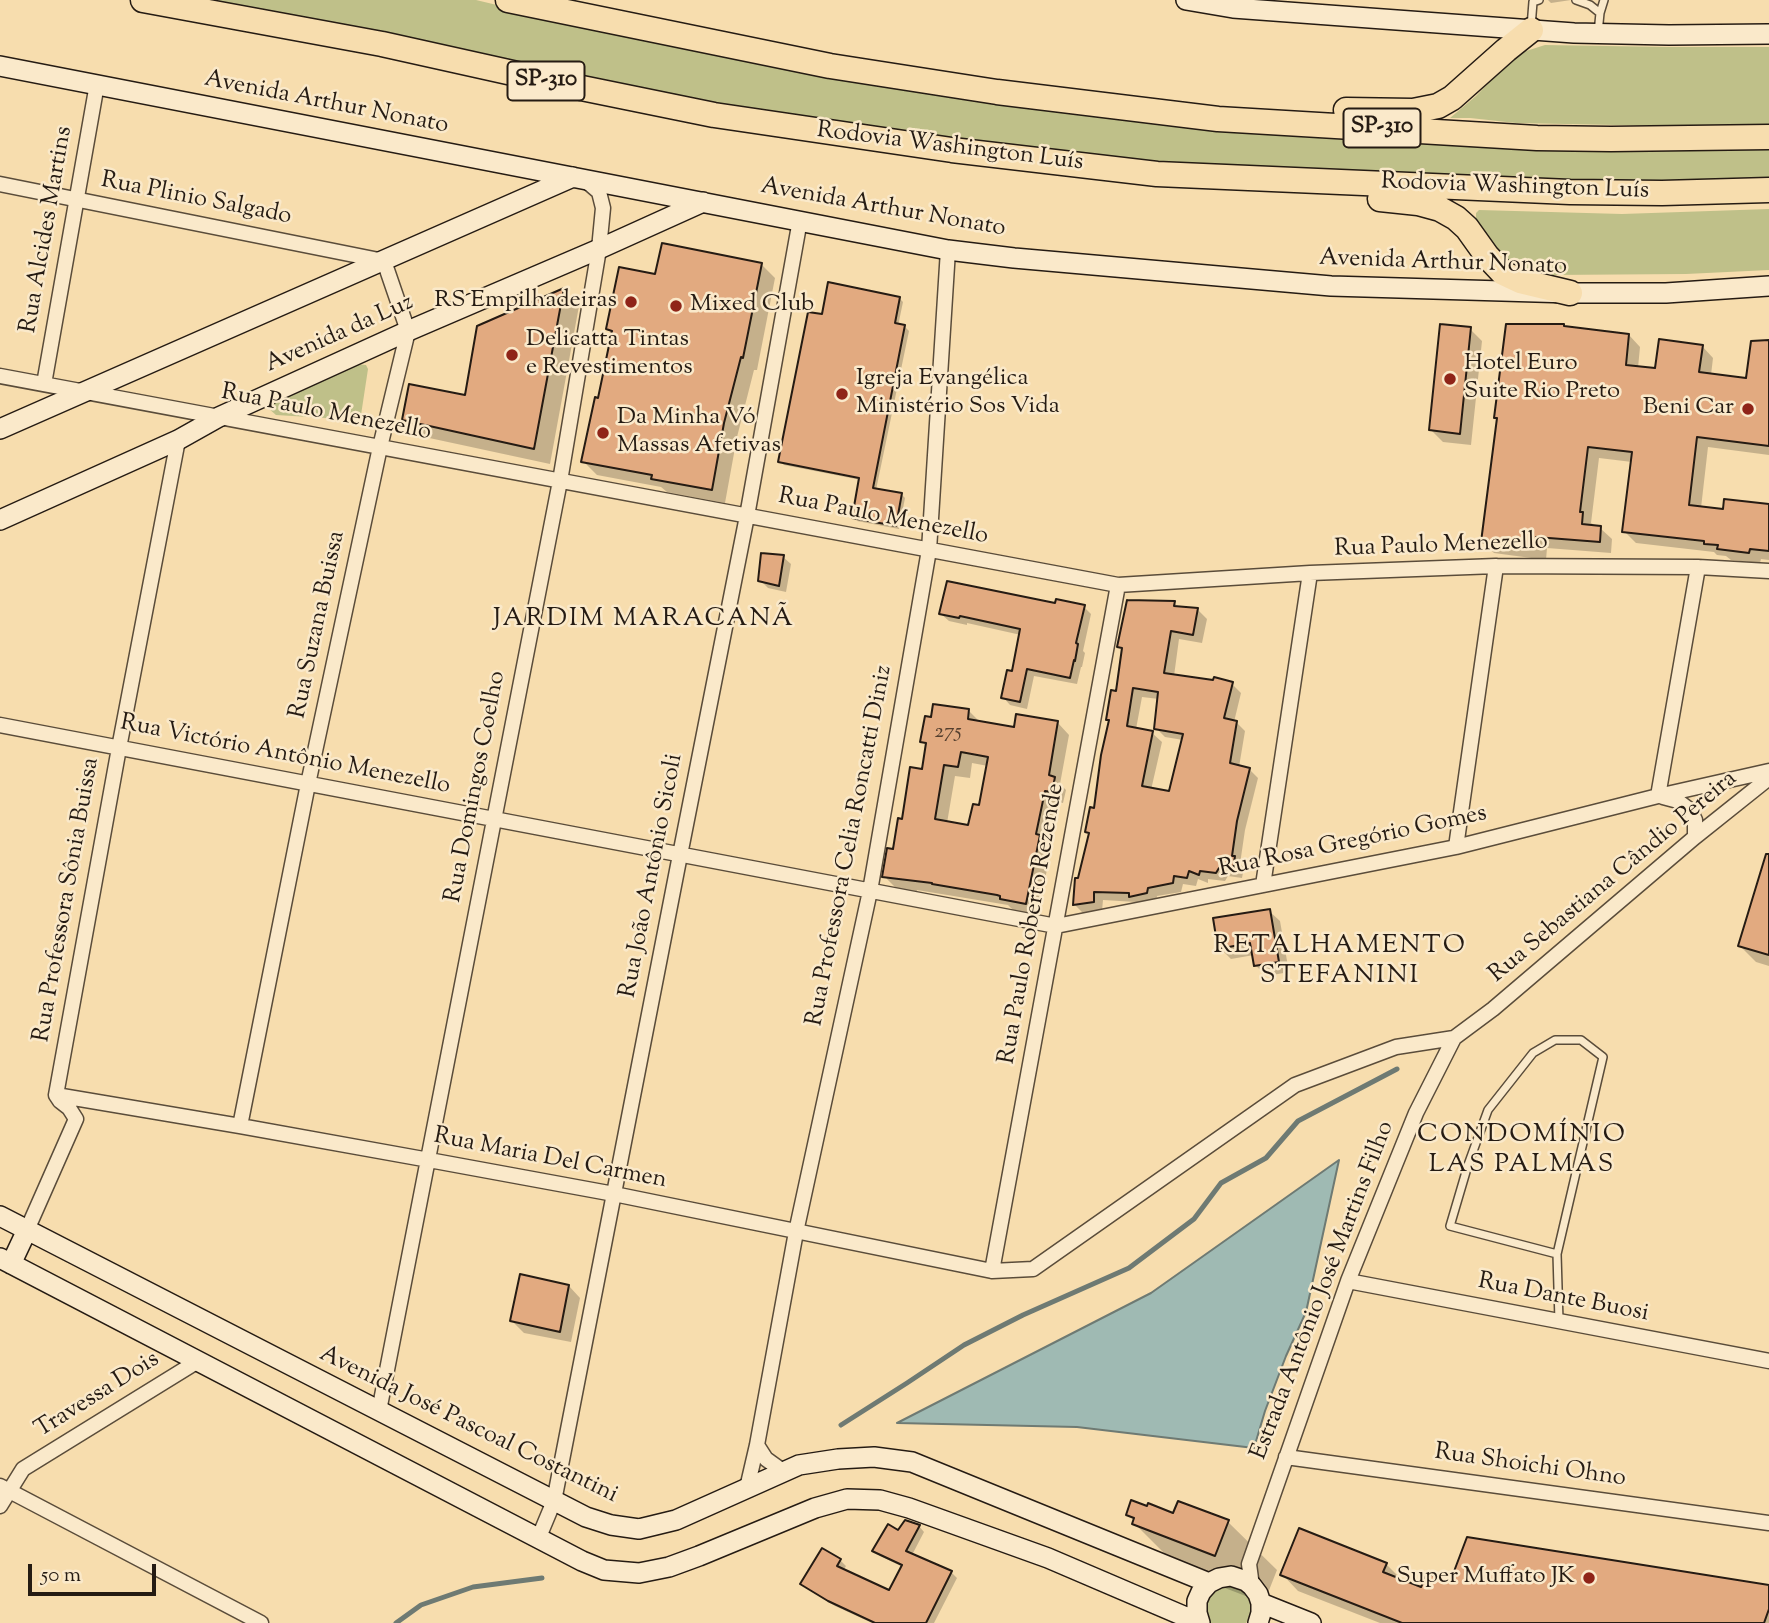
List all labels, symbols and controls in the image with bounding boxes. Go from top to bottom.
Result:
road number: SP-310 [508,61,584,100]
street label: Avenida Arthur Nonato [201,66,451,142]
road number: SP-310 [1344,108,1420,148]
street label: Rodovia Washington Luís [815,117,1085,179]
street label: Rua Alcides Martins [16,124,80,336]
street label: Rua Plinio Salgado [98,167,294,233]
street label: Rodovia Washington Luís [1380,169,1650,207]
street label: Avenida Arthur Nonato [758,173,1008,245]
street label: Avenida Arthur Nonato [1319,245,1567,283]
place label: RS Empilhadeiras [434,288,617,316]
street label: Avenida da Luz [262,290,418,380]
place label: Mixed Club [690,292,814,320]
marker: RS Empilhadeiras [623,294,639,310]
marker: Mixed Club [668,298,684,314]
place label: Delicatta Tintas e Revestimentos [526,327,693,383]
marker: Delicatta Tintas e Revestimentos [504,347,520,363]
place label: Hotel Euro Suite Rio Preto [1464,351,1620,407]
place label: Igreja Evangélica Ministério Sos Vida [856,366,1060,422]
marker: Hotel Euro Suite Rio Preto [1442,371,1458,387]
street label: Rua Paulo Menezello [219,380,433,448]
marker: Igreja Evangélica Ministério Sos Vida [834,386,850,402]
place label: Beni Car [1643,395,1734,423]
marker: Beni Car [1740,401,1756,417]
place label: Da Minha Vó Massas Afetivas [617,405,781,461]
marker: Da Minha Vó Massas Afetivas [595,425,611,441]
street label: Rua Paulo Menezello [776,484,990,552]
street label: Rua Suzana Buissa [285,529,353,721]
street label: Rua Paulo Menezello [1334,529,1548,565]
district label: JARDIM MARACANÃ [495,605,793,637]
street label: Rua Professora Celia Roncatti Diniz [802,663,900,1029]
street label: Rua Domingos Coelho [440,669,514,905]
street label: Rua Victório Antônio Menezello [118,710,452,802]
house number: 275 [934,720,962,746]
street label: Rua João Antônio Sicoli [615,752,691,1000]
street label: Rua Professora Sônia Buissa [29,756,107,1044]
street label: Rua Sebastiana Cândio Pereira [1484,766,1744,990]
street label: Rua Paulo Roberto Rezende [994,781,1072,1067]
street label: Rua Rosa Gregório Gomes [1216,801,1490,885]
district label: RETALHAMENTO STEFANINI [1215,932,1465,993]
street label: Estrada Antônio José Martins Filho [1246,1118,1402,1464]
district label: CONDOMÍNIO LAS PALMAS [1418,1121,1626,1182]
street label: Rua Maria Del Carmen [431,1123,669,1197]
street label: Rua Dante Buosi [1475,1268,1651,1330]
street label: Avenida José Pascoal Costantini [314,1341,622,1511]
street label: Travessa Dois [31,1346,165,1446]
street label: Rua Shoichi Ohno [1432,1439,1628,1495]
scale bar [32,1550,159,1594]
text: 50 m [41,1561,81,1591]
place label: Super Muffato JK [1397,1564,1575,1592]
marker: Super Muffato JK [1581,1570,1597,1586]

